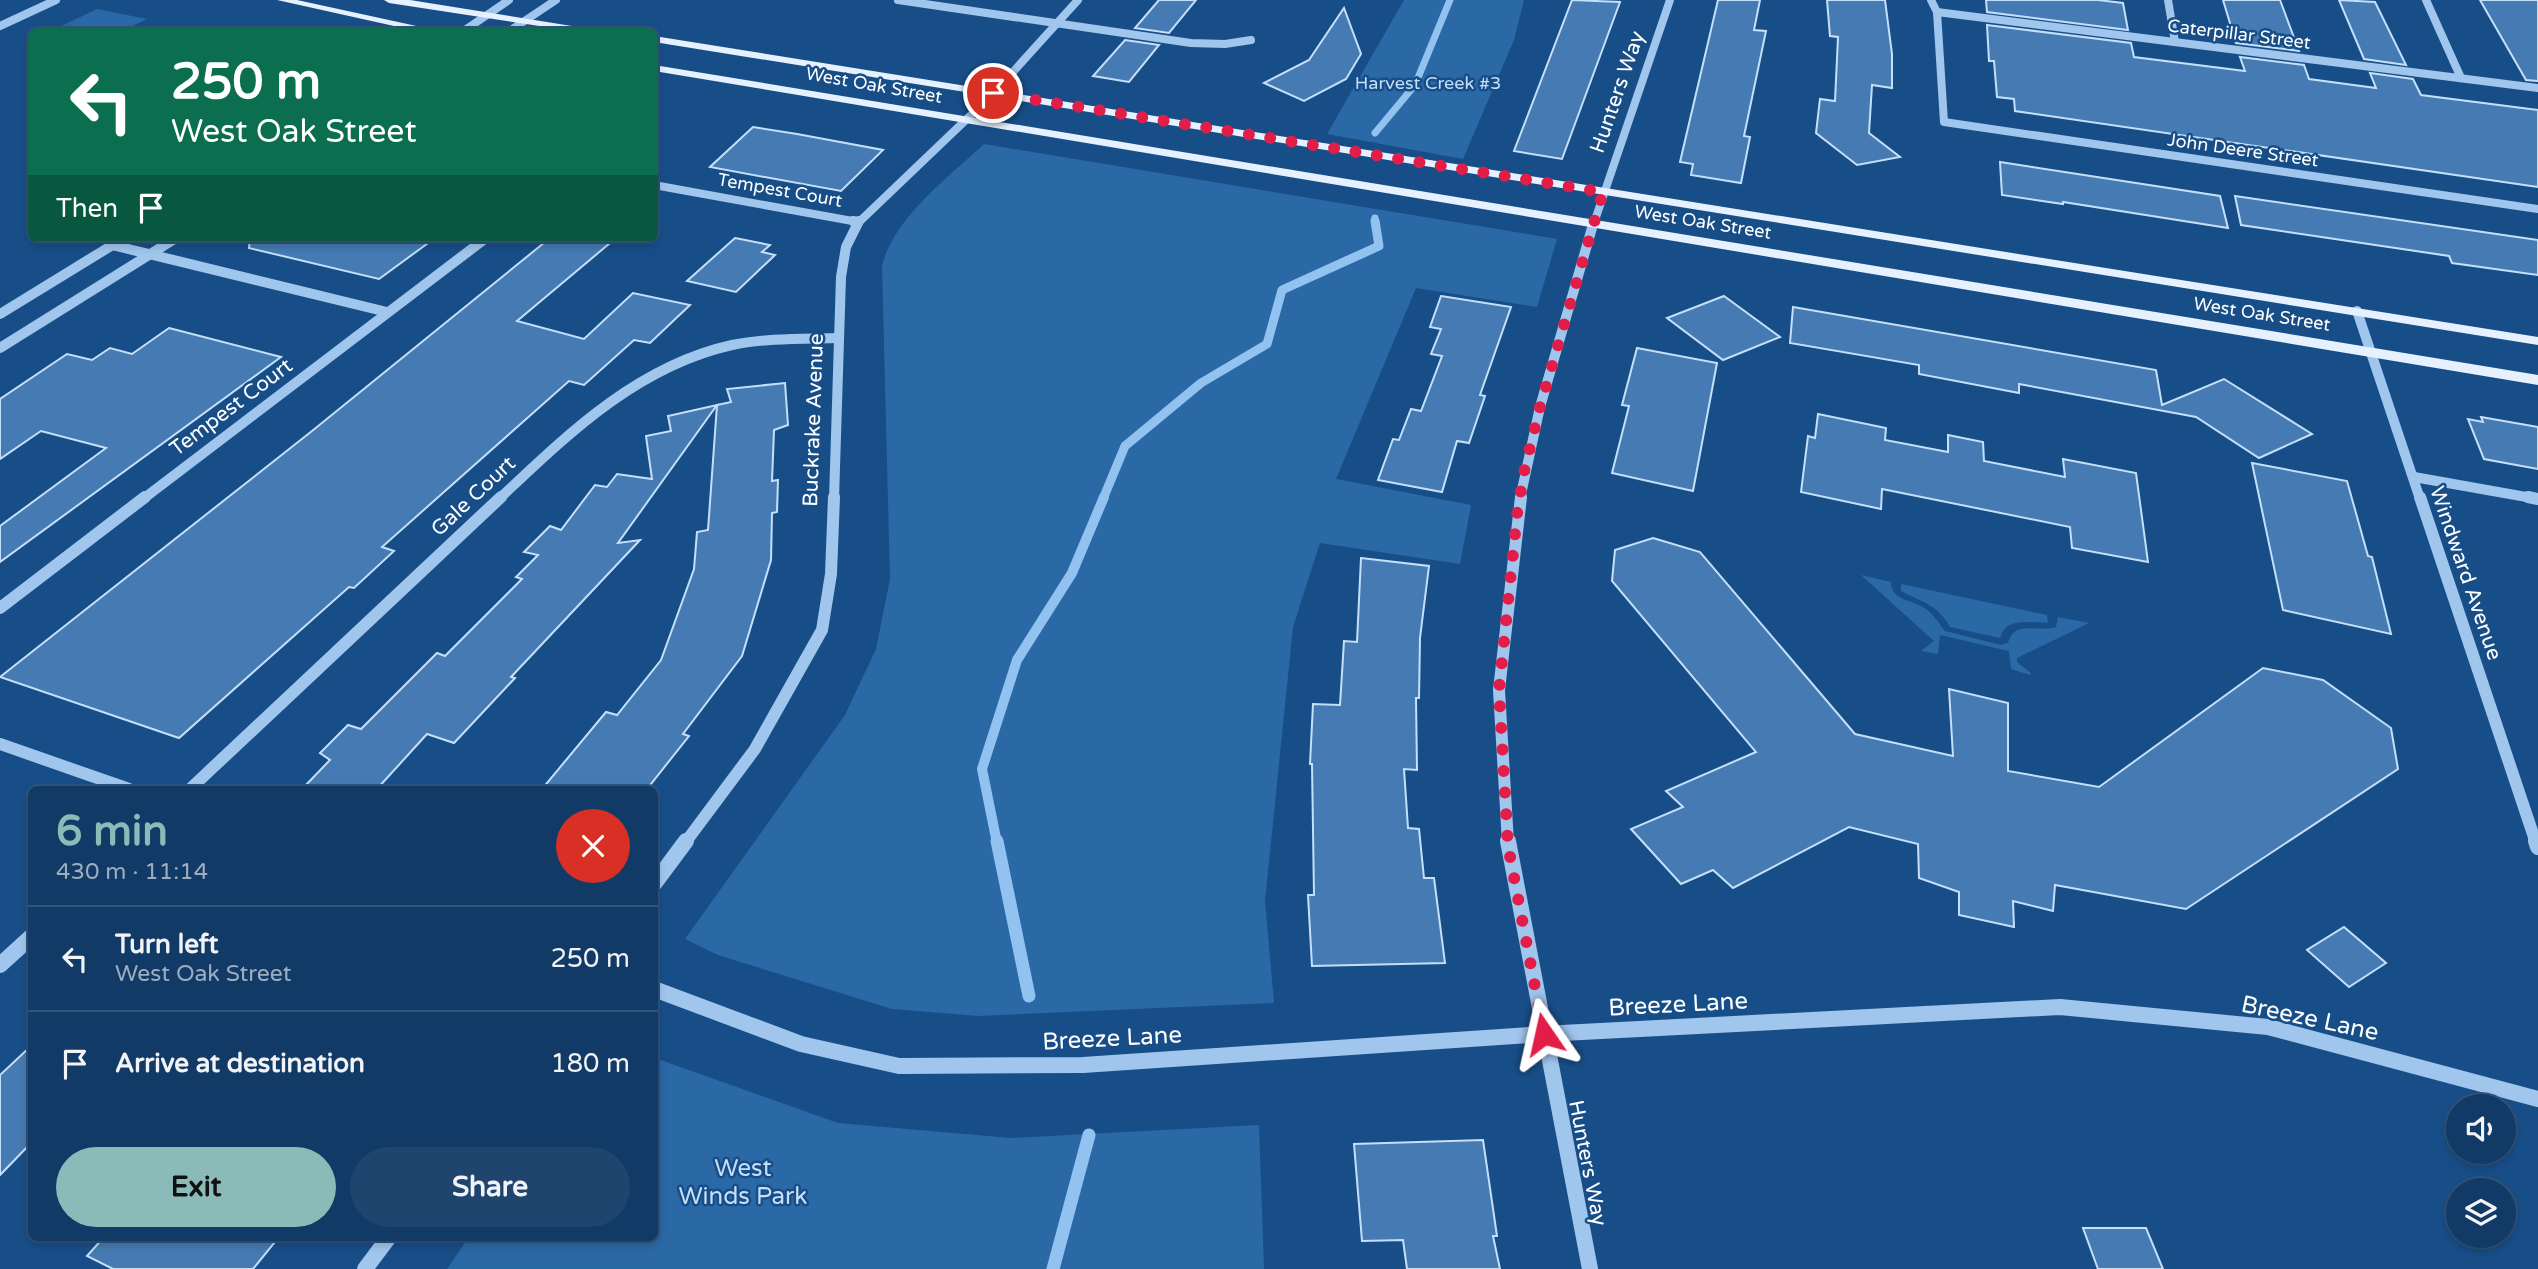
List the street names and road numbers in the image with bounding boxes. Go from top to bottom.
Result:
street label: Caterpillar Street [2166,14,2312,54]
street label: Hunters Way [1585,28,1650,157]
street label: West Oak Street [804,62,944,108]
street label: John Deere Street [2166,128,2320,172]
street label: Tempest Court [716,168,844,212]
street label: West Oak Street [1633,200,1773,244]
street label: West Oak Street [2192,292,2332,336]
street label: Buckrake Avenue [798,333,829,507]
street label: Tempest Court [165,353,298,462]
street label: Gale Court [426,451,521,542]
street label: Windward Avenue [2424,483,2507,663]
street label: Breeze Lane [1607,986,1749,1023]
street label: Breeze Lane [2239,990,2381,1047]
street label: Breeze Lane [1041,1020,1183,1057]
street label: Hunters Way [1563,1098,1612,1228]

